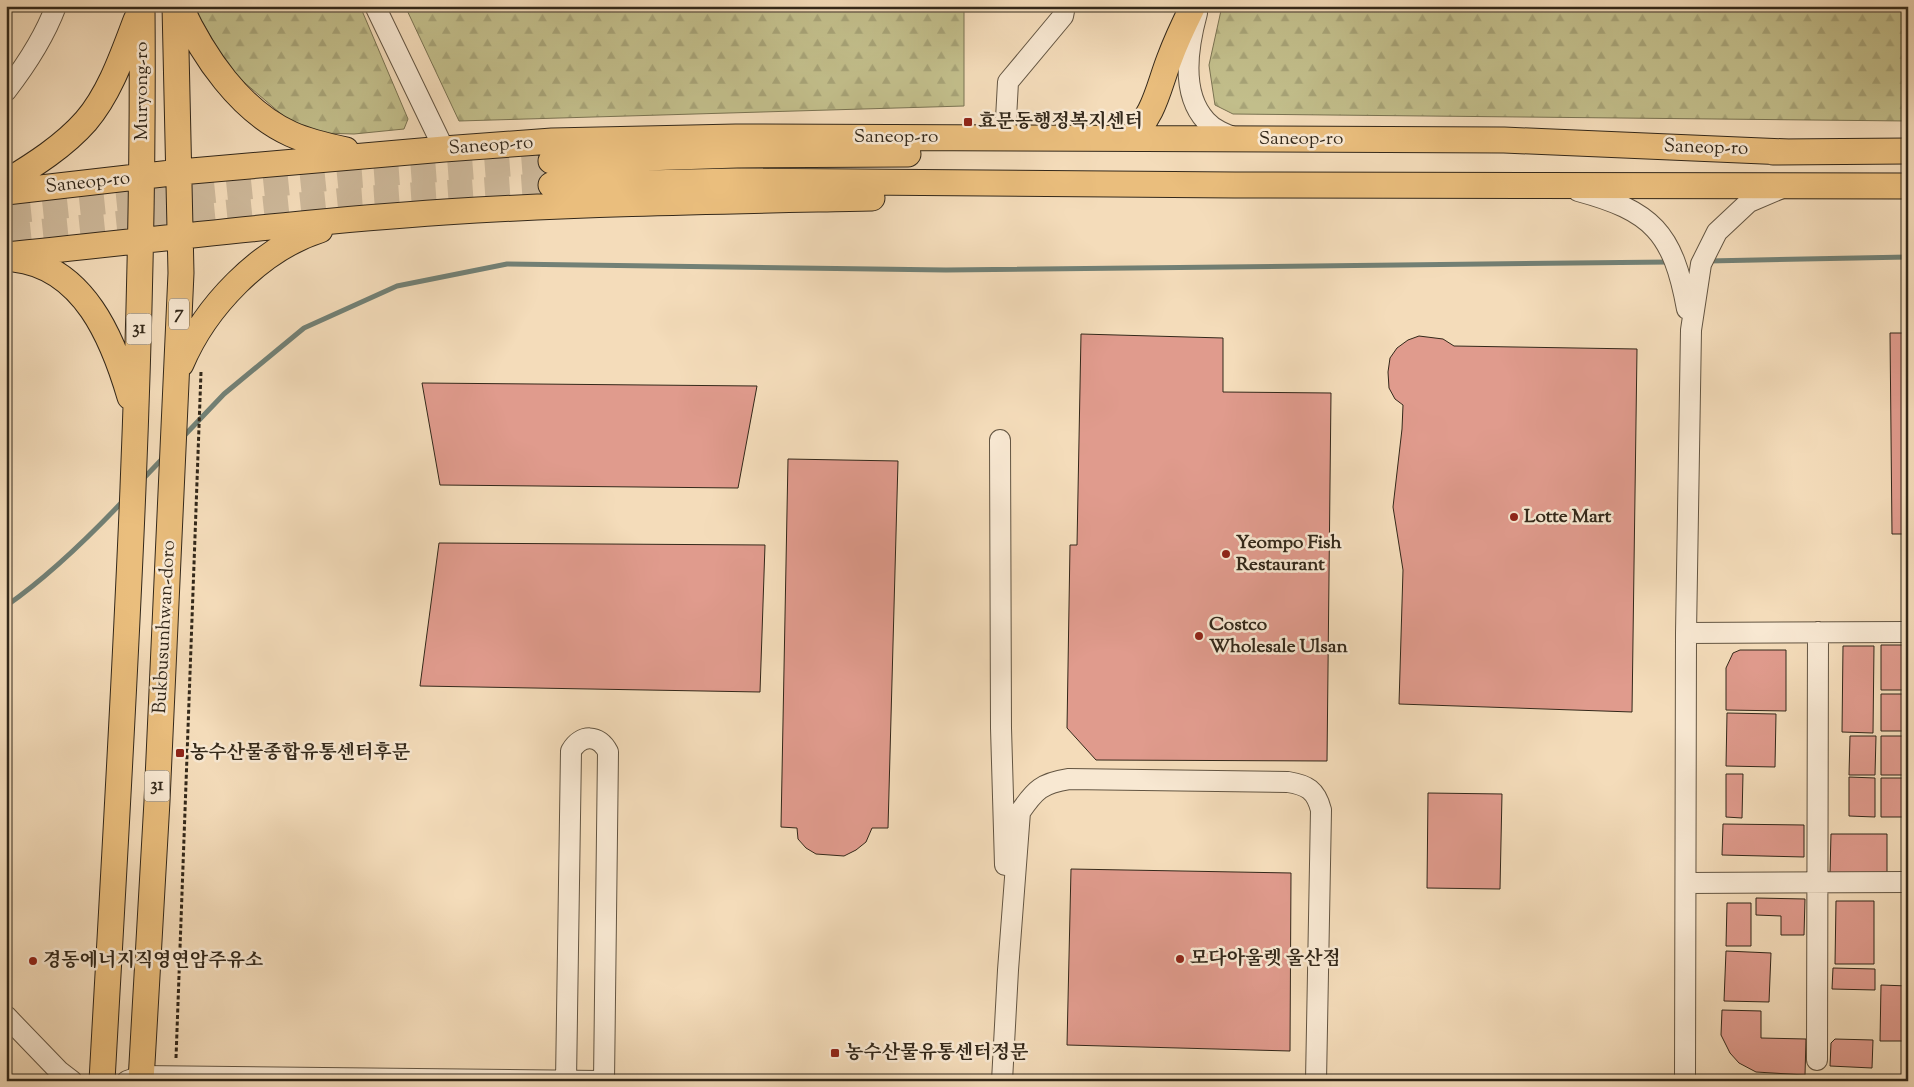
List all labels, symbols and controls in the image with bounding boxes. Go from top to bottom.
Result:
street label: Muryong-ro [129,42,156,140]
place label: 효문동행정복지센터 [978,109,1143,136]
marker: 효문동행정복지센터 [962,116,974,128]
street label: Saneop-ro [854,124,938,151]
street label: Saneop-ro [1259,126,1343,153]
street label: Saneop-ro [448,130,534,162]
street label: Saneop-ro [1663,133,1749,163]
street label: Saneop-ro [44,165,132,201]
road number: 7 [169,298,189,329]
road number: 31 [126,314,152,344]
place label: Lotte Mart [1524,504,1612,531]
marker: Lotte Mart [1508,511,1520,523]
place label: Yeompo Fish Restaurant [1236,530,1343,579]
street label: Bukbusunhwan-doro [147,539,183,715]
marker: Yeompo Fish Restaurant [1220,548,1232,560]
place label: Costco Wholesale Ulsan [1209,612,1349,661]
marker: Costco Wholesale Ulsan [1193,630,1205,642]
place label: 농수산물종합유통센터후문 [190,740,410,767]
marker: 농수산물종합유통센터후문 [174,747,186,759]
road number: 31 [144,770,170,801]
place label: 모다아울렛 울산점 [1190,946,1341,973]
place label: 경동에너지직영연암주유소 [43,948,263,975]
marker: 모다아울렛 울산점 [1174,953,1186,965]
marker: 경동에너지직영연암주유소 [27,955,39,967]
place label: 농수산물유통센터정문 [845,1040,1029,1067]
marker: 농수산물유통센터정문 [829,1047,841,1059]

